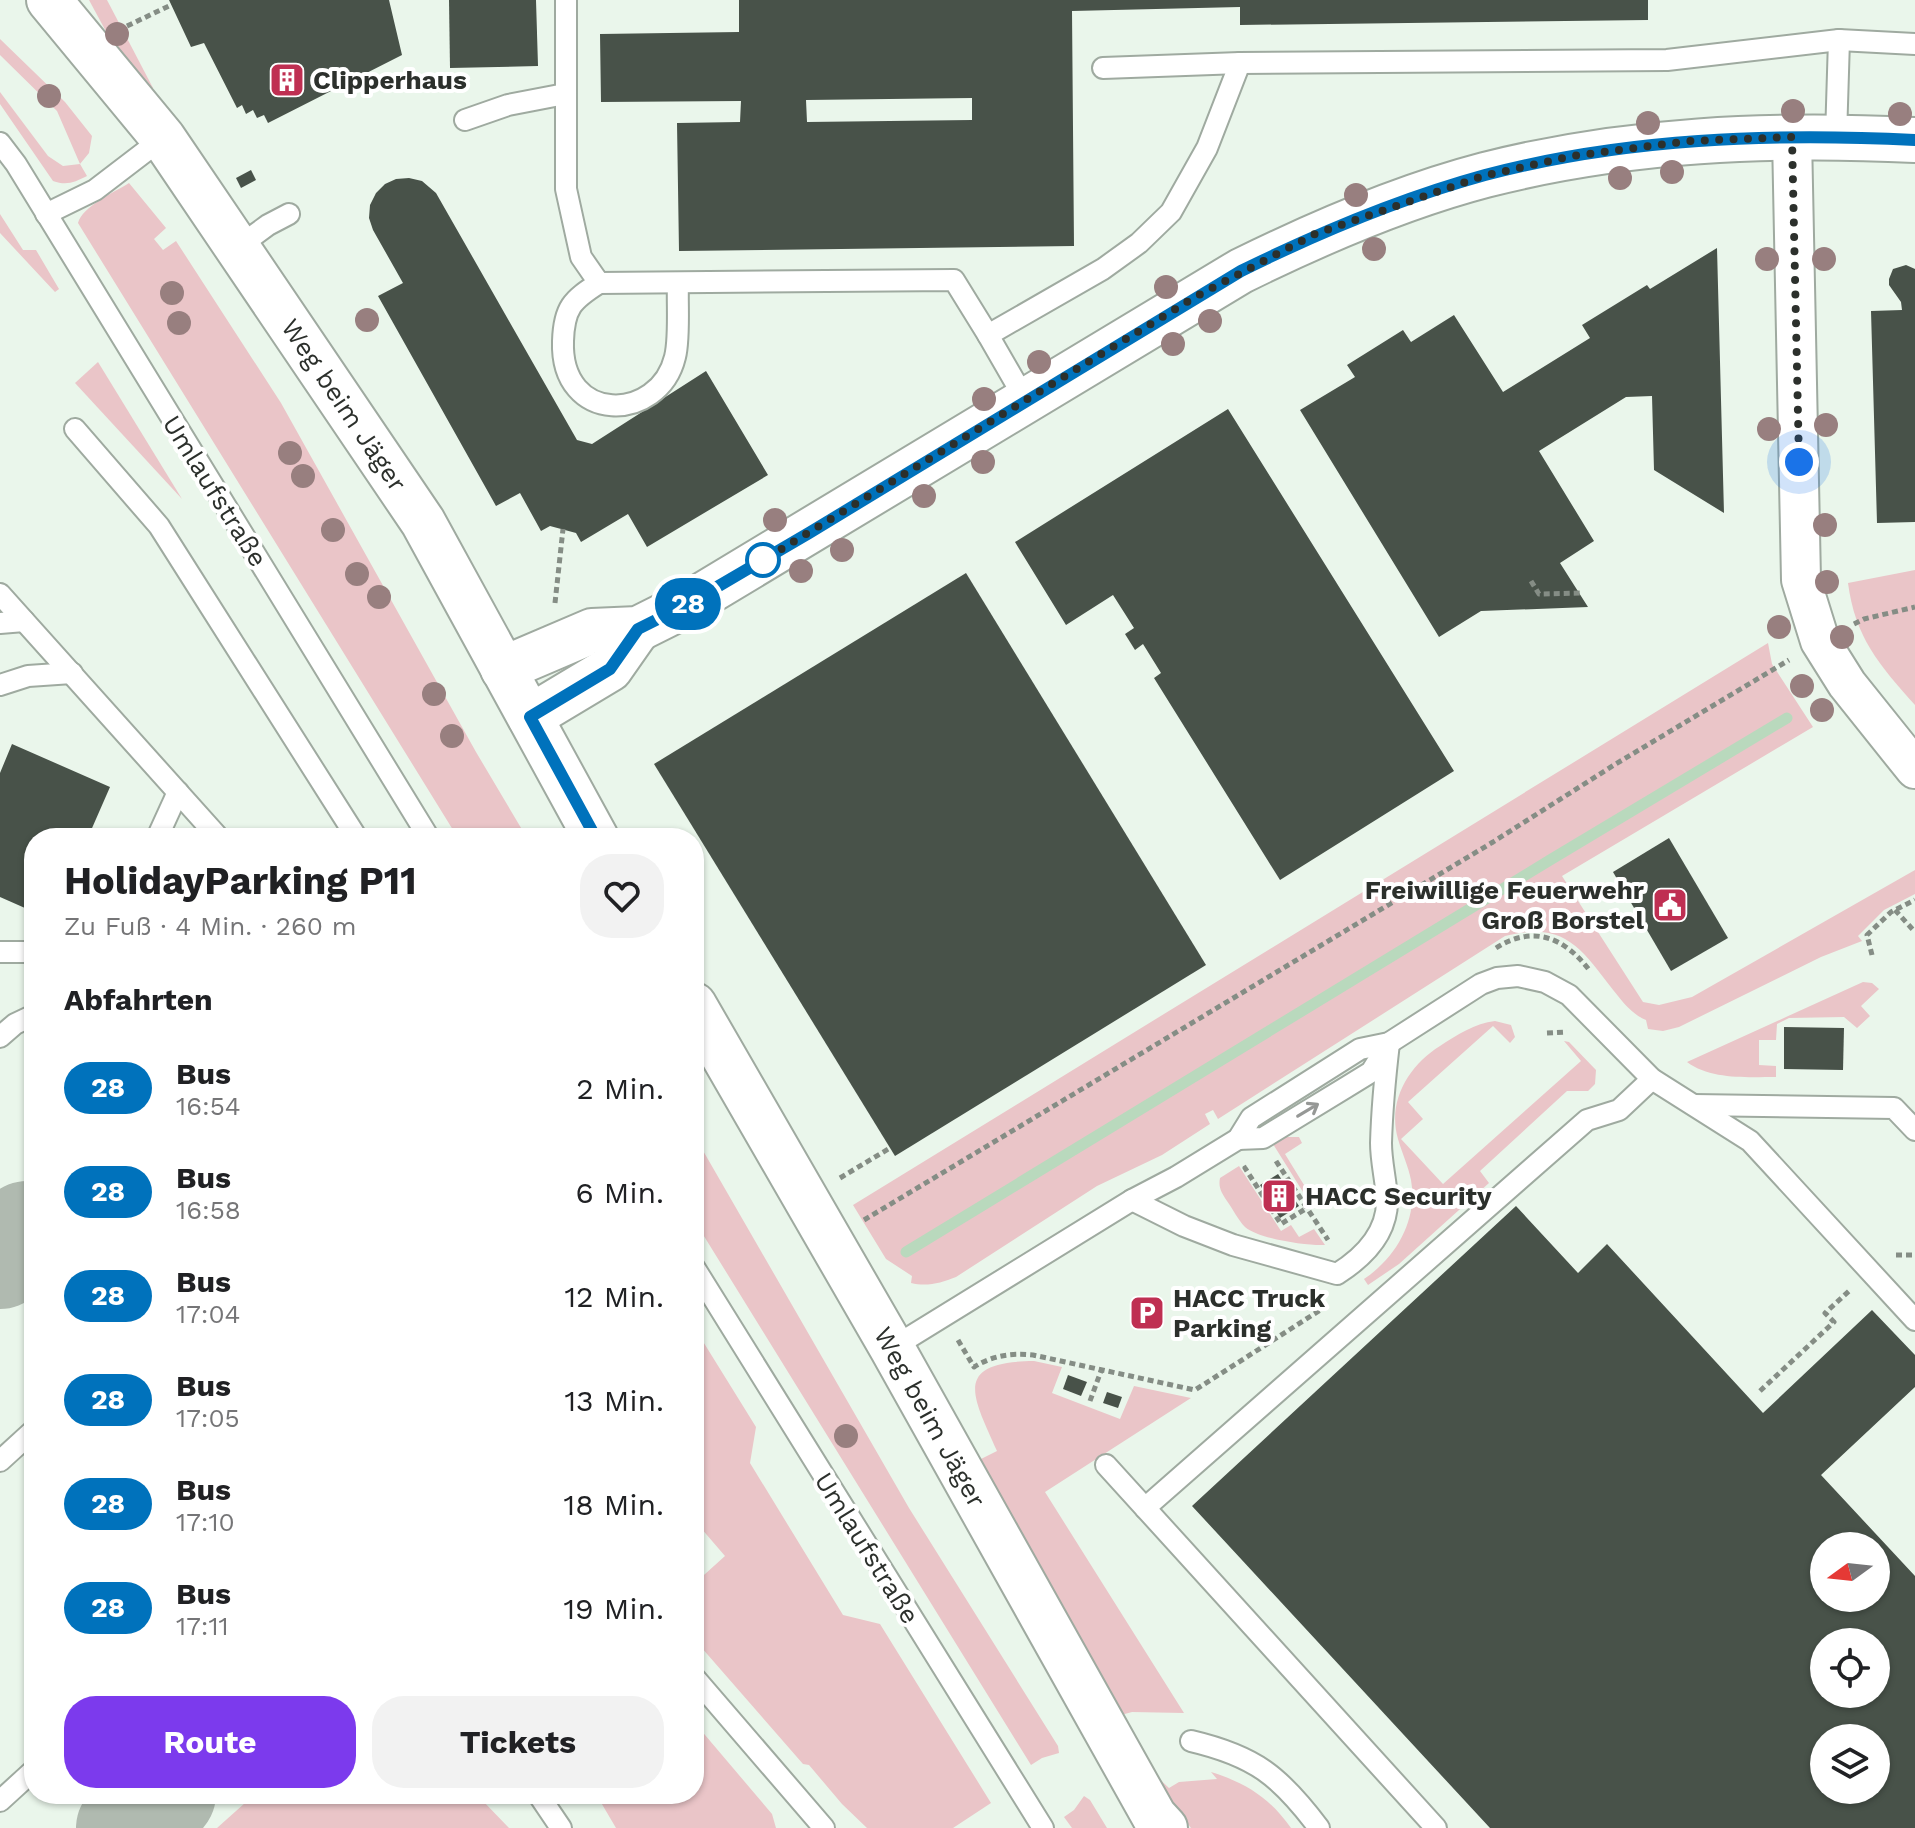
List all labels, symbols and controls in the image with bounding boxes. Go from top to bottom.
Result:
building icon: Clipperhaus [268,61,306,99]
place label: Clipperhaus [313,65,467,95]
street label: Weg beim Jäger [275,313,413,497]
street label: Umlaufstraße [157,410,273,572]
your location [1779,442,1819,482]
unlabelled marker [746,543,780,577]
line badge: 28 [652,578,724,630]
text: 28 [671,587,705,620]
button: heart [580,854,664,938]
text: HolidayParking P11 [64,859,417,903]
place label: Freiwillige Feuerwehr Groß Borstel [1365,875,1645,935]
public building icon: Freiwillige Feuerwehr Groß Borstel [1651,886,1689,924]
text: Zu Fuß · 4 Min. · 260 m [64,911,357,941]
text: Abfahrten [64,982,213,1017]
text: Bus [176,1056,231,1091]
text: 28 [91,1071,125,1104]
text: 2 Min. [576,1071,664,1106]
text: 16:54 [176,1091,241,1121]
one-way arrow [1296,1102,1319,1118]
text: Bus [176,1160,231,1195]
text: 28 [91,1175,125,1208]
text: 6 Min. [575,1175,664,1210]
building icon: HACC Security [1260,1177,1298,1215]
place label: HACC Security [1305,1181,1492,1211]
text: 16:58 [176,1195,241,1225]
text: Bus [176,1264,231,1299]
text: 28 [91,1279,125,1312]
text: 12 Min. [564,1279,664,1314]
place label: HACC Truck Parking [1173,1283,1326,1343]
parking icon: HACC Truck Parking [1128,1294,1166,1332]
text: 17:04 [176,1299,240,1329]
street label: Weg beim Jäger [868,1322,992,1512]
text: Bus [176,1368,231,1403]
text: 28 [91,1383,125,1416]
text: 13 Min. [564,1383,664,1418]
text: 17:05 [176,1403,240,1433]
street label: Umlaufstraße [809,1467,925,1629]
text: Bus [176,1472,231,1507]
text: 28 [91,1487,125,1520]
text: 18 Min. [563,1487,664,1522]
text: 17:10 [176,1507,235,1537]
north arrow [1810,1532,1890,1612]
map controls [1810,1532,1890,1804]
text: Bus [176,1576,231,1611]
text: 28 [91,1591,125,1624]
text: 19 Min. [563,1591,664,1626]
text: 17:11 [176,1611,229,1641]
button: locate [1810,1628,1890,1708]
button: Route [64,1696,356,1788]
button: Tickets [372,1696,664,1788]
button: layers [1810,1724,1890,1804]

